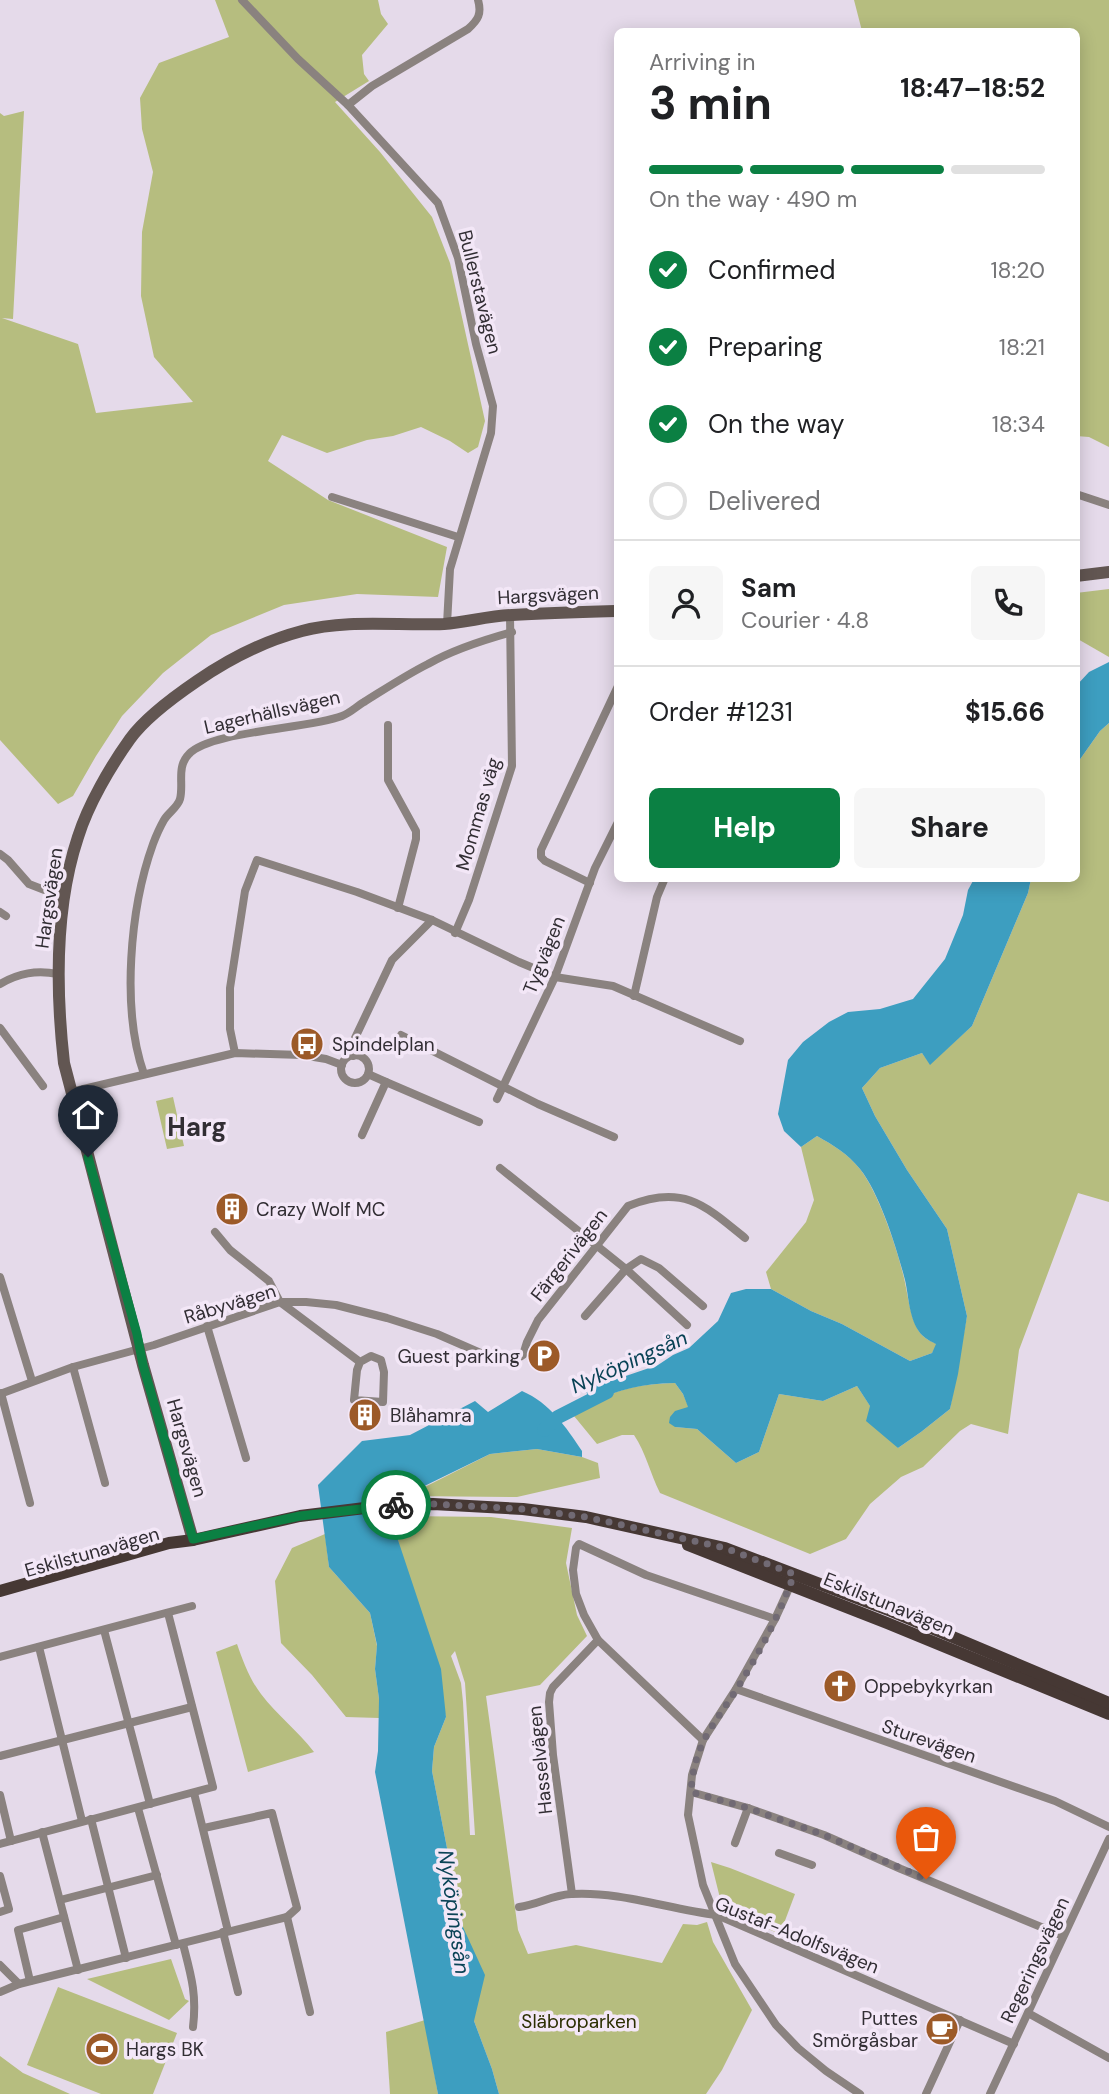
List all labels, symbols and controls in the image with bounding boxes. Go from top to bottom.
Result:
text: Arriving in [649,47,755,77]
text: 18:47–18:52 [900,71,1045,105]
text: 3 min [649,73,772,133]
text: On the way · 490 m [649,184,857,214]
street label: Bullerstavägen [453,227,507,357]
icon: check [649,251,687,289]
text: Confirmed [708,253,835,287]
text: 18:20 [990,255,1045,285]
icon: check [649,328,687,366]
text: Preparing [708,330,823,364]
text: 18:21 [999,332,1045,362]
icon: check [649,405,687,443]
text: On the way [708,407,844,441]
text: 18:34 [992,409,1045,439]
text: Delivered [708,484,821,518]
button: person [649,566,723,640]
button: phone [971,566,1045,640]
text: Sam [741,571,796,605]
street label: Hargsvägen [497,580,599,610]
text: Courier · 4.8 [741,605,869,635]
street label: Lagerhällsvägen [201,684,343,740]
text: Order #1231 [649,695,793,729]
text: $15.66 [965,695,1045,729]
street label: Mommas väg [450,754,506,873]
button: Help [649,788,840,868]
button: Share [854,788,1045,868]
street label: Hargsvägen [30,846,68,950]
street label: Tygvägen [517,912,571,998]
bus stop icon: Spindelplan [288,1025,326,1063]
place label: Spindelplan [332,1032,435,1057]
pin [58,1085,118,1157]
icon: home [69,1096,107,1134]
district label: Harg [167,1110,227,1144]
building icon: Crazy Wolf MC [213,1190,251,1228]
place label: Crazy Wolf MC [256,1197,385,1222]
street label: Färgerivägen [525,1204,613,1306]
street label: Råbyvägen [181,1278,279,1330]
water label: Nyköpingsån [566,1324,692,1400]
parking icon: Guest parking [525,1337,563,1375]
place label: Guest parking [397,1344,520,1369]
street label: Hargsvägen [161,1396,213,1500]
building icon: Blåhamra [346,1396,384,1434]
place label: Blåhamra [390,1403,472,1428]
courier [361,1470,431,1540]
icon: bike [377,1486,415,1524]
street label: Eskilstunavägen [22,1521,162,1583]
street label: Eskilstunavägen [820,1566,958,1642]
church icon: Oppebykyrkan [821,1667,859,1705]
place label: Oppebykyrkan [864,1674,993,1699]
street label: Hasselvägen [522,1704,558,1816]
street label: Sturevägen [878,1713,980,1769]
pin [896,1807,956,1879]
icon: bag [907,1818,945,1856]
water label: Nyköpingsån [431,1848,477,1976]
street label: Gustaf-Adolfsvägen [711,1891,883,1979]
street label: Regeringsvägen [995,1893,1075,2027]
place label: Puttes Smörgåsbar [812,2006,918,2053]
park label: Släbroparken [521,2009,637,2034]
cafe icon: Puttes Smörgåsbar [923,2010,961,2048]
sports icon: Hargs BK [83,2030,121,2068]
place label: Hargs BK [126,2037,204,2062]

